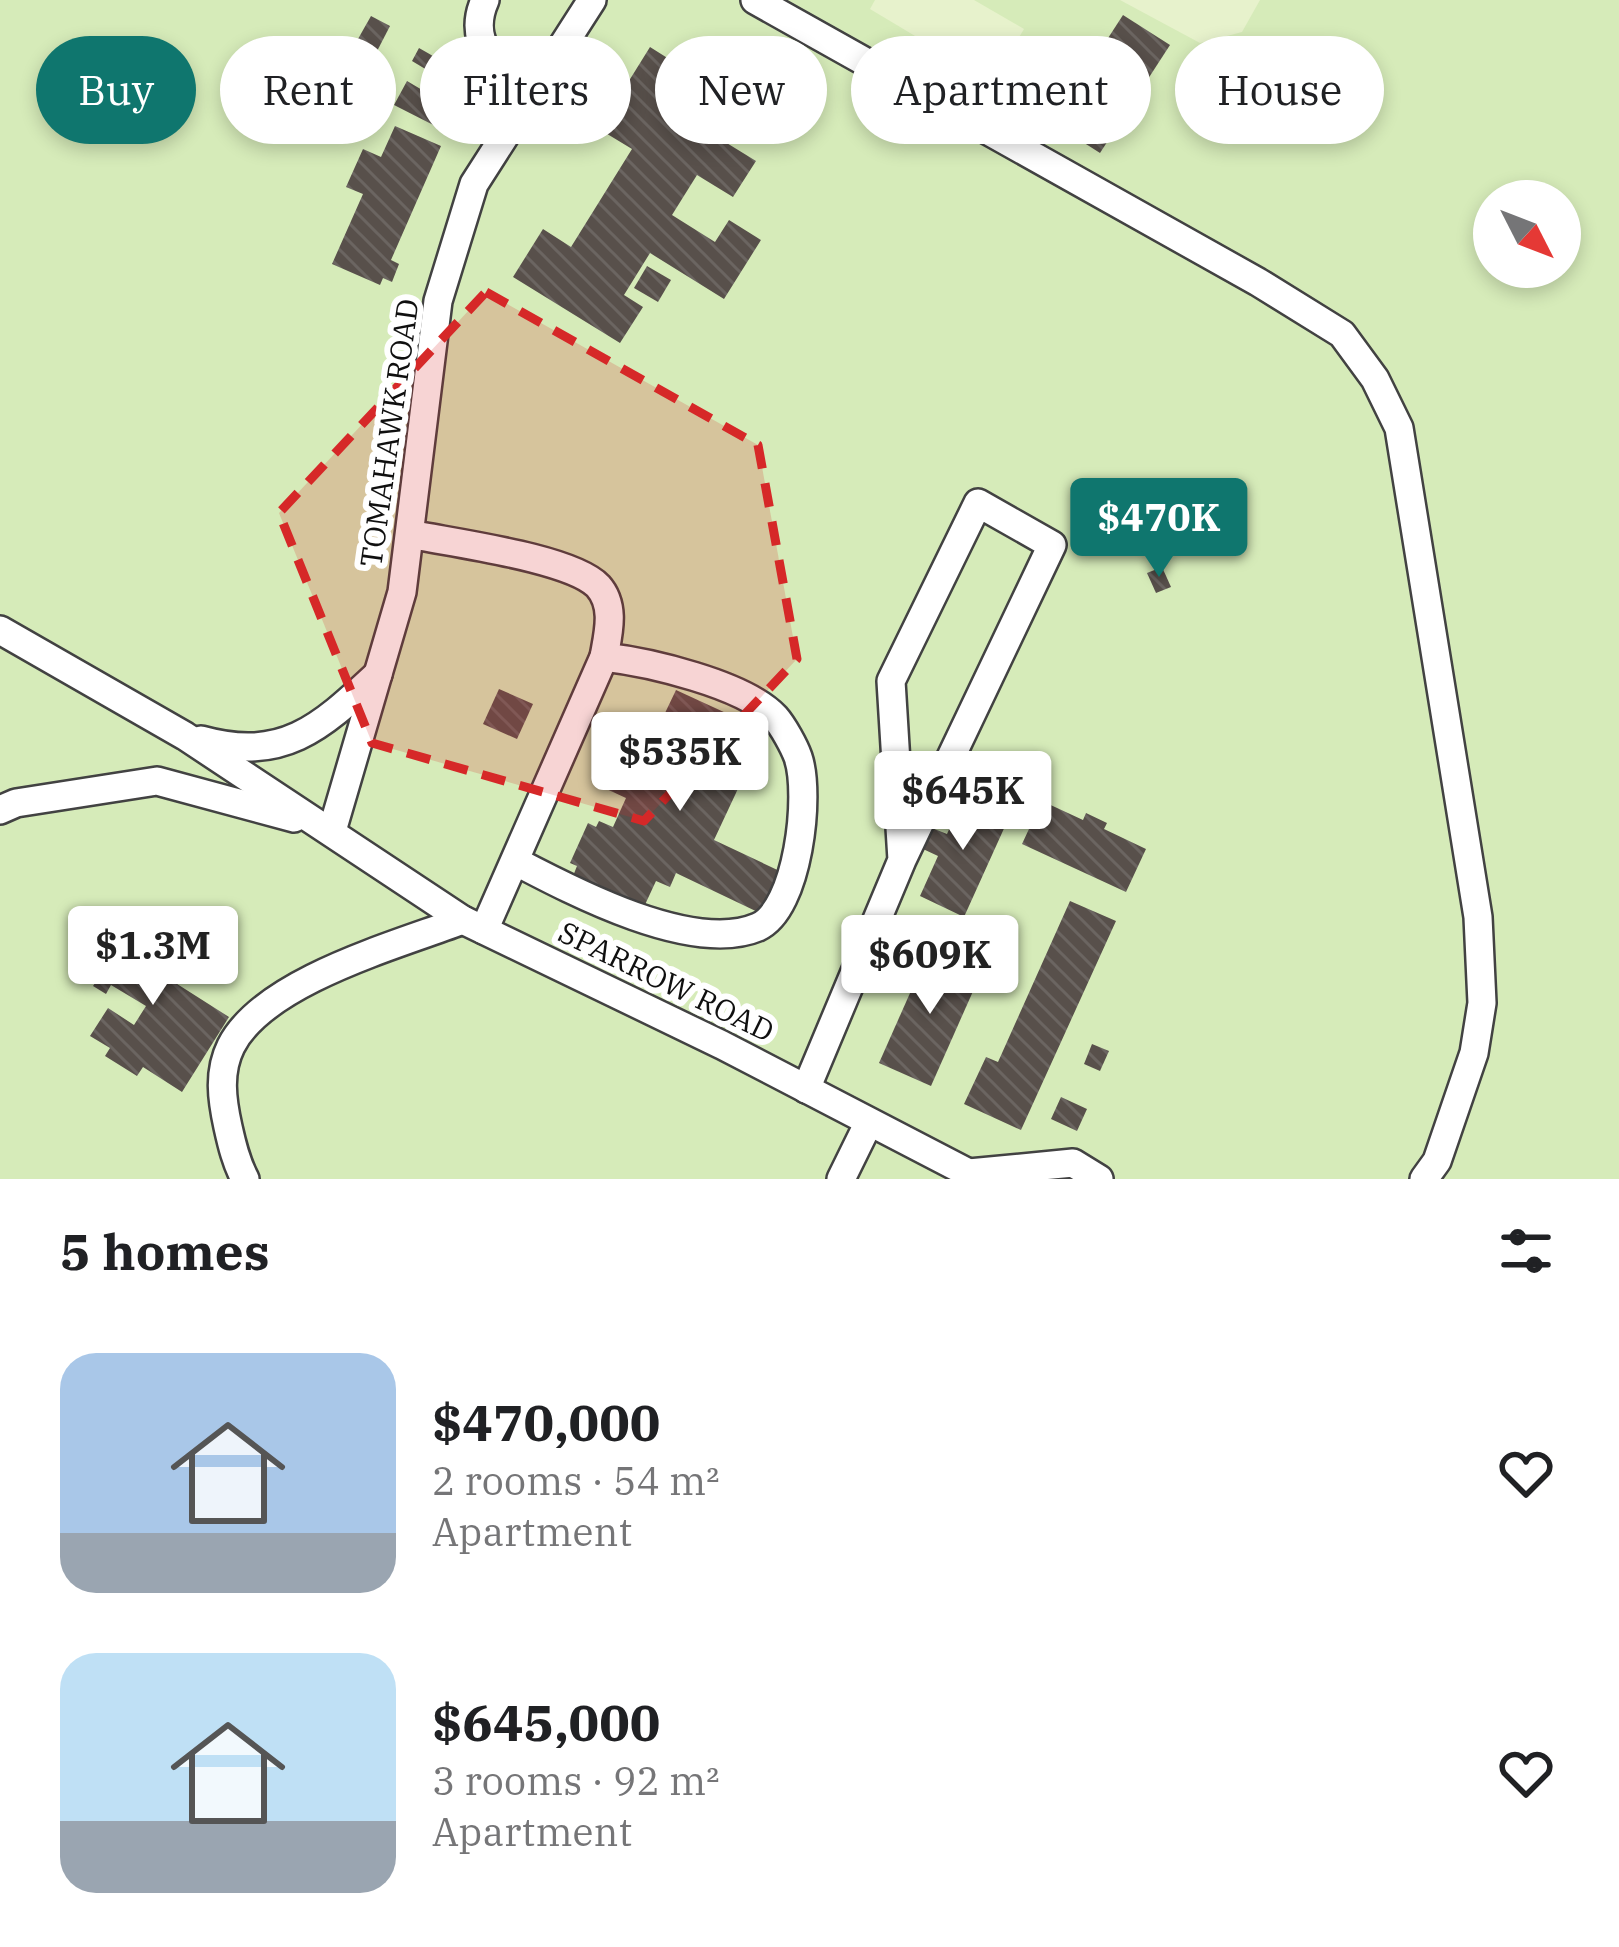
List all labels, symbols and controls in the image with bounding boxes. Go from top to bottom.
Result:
chip: Buy [36,36,196,144]
chip: Rent [220,36,396,144]
chip: Filters [420,36,631,144]
chip: New [655,36,827,144]
chip: Apartment [851,36,1151,144]
chip: House [1175,36,1384,144]
north arrow [1473,180,1581,288]
map controls [1473,180,1581,288]
street label: TOMAHAWK ROAD [350,296,427,569]
pin: $470K [1075,478,1243,580]
text: $470K [1097,491,1221,542]
pin: $535K [596,712,764,814]
text: $535K [618,725,742,776]
pin: $645K [879,751,1047,853]
text: $645K [901,764,1025,815]
pin: $1.3M [69,906,237,1008]
street label: SPARROW ROAD [553,912,781,1050]
pin: $609K [846,915,1014,1017]
text: $1.3M [95,919,211,970]
text: $609K [868,928,992,979]
text: 5 homes [60,1218,270,1284]
icon: filters [1493,1218,1559,1284]
text: $470,000 [432,1389,660,1455]
icon: home [156,1401,300,1545]
icon: heart [1493,1440,1559,1506]
text: 2 rooms · 54 m² [432,1455,720,1506]
text: Apartment [432,1506,632,1557]
text: $645,000 [432,1689,660,1755]
icon: home [156,1701,300,1845]
icon: heart [1493,1740,1559,1806]
text: 3 rooms · 92 m² [432,1755,720,1806]
text: Apartment [432,1806,632,1857]

